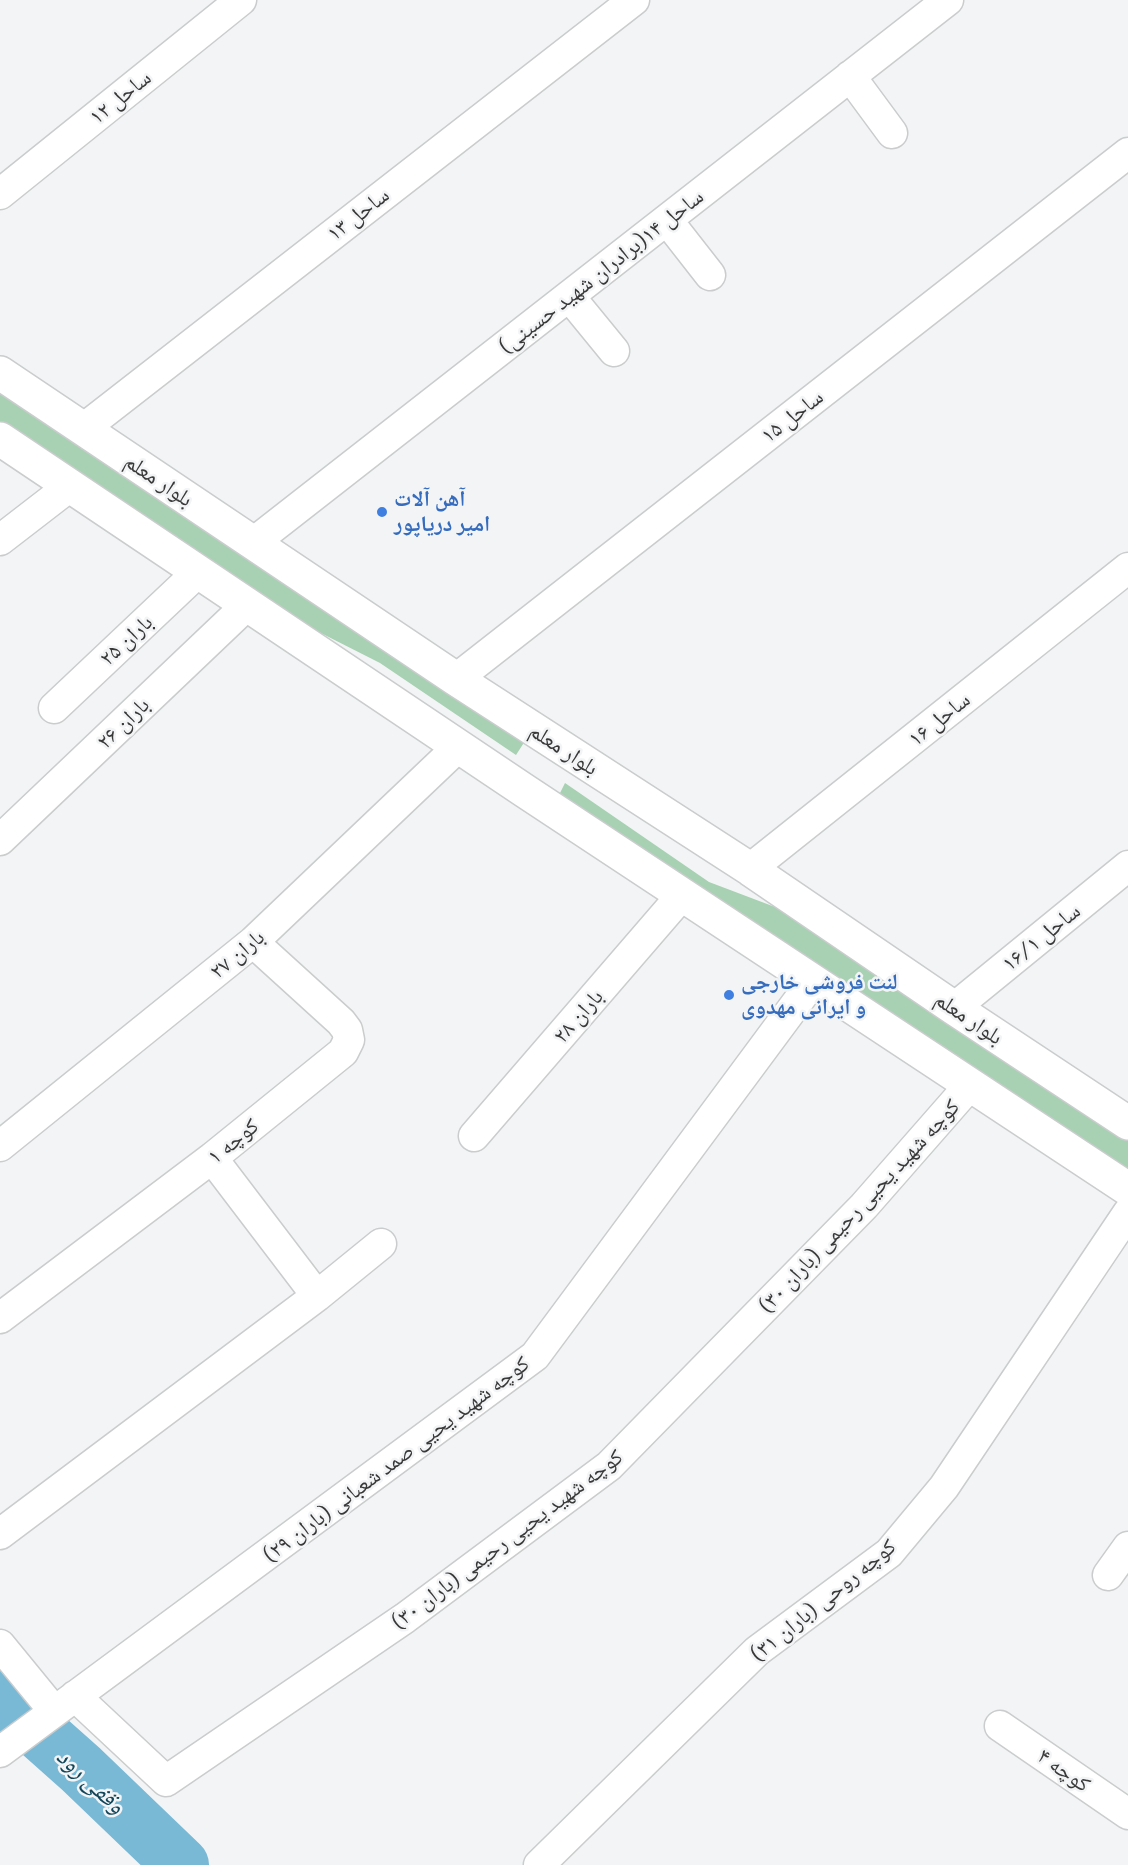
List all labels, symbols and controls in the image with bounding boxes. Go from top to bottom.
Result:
street label: ساحل ۱۲ [84,64,156,130]
street label: ساحل ۱۳ [322,182,394,246]
street label: ساحل ۱۴(برادران شهید حسینی) [493,183,709,359]
street label: ساحل ۱۵ [756,384,828,448]
street label: بلوار معلم [120,448,198,512]
place label: آهن آلات امیر دریاپور [394,486,490,538]
marker: آهن آلات امیر دریاپور [375,505,389,519]
street label: باران ۲۵ [94,609,158,671]
street label: ساحل ۱۶ [903,686,975,752]
street label: باران ۲۶ [91,692,155,754]
street label: بلوار معلم [525,717,603,781]
street label: ساحل ۱۶/۱ [997,897,1085,977]
street label: باران ۲۷ [204,924,270,984]
place label: لنت فروشی خارجی و ایرانی مهدوی [741,969,898,1020]
street label: باران ۲۸ [547,984,609,1048]
street label: بلوار معلم [930,986,1008,1050]
marker: لنت فروشی خارجی و ایرانی مهدوی [722,988,736,1002]
street label: کوچه شهید یحیی رحیمی (باران ۳۰) [753,1094,965,1318]
street label: کوچه ۱ [202,1112,264,1170]
street label: کوچه شهید یحیی صمد شعبانی (باران ۲۹) [258,1350,534,1568]
street label: کوچه شهید یحیی رحیمی (باران ۳۰) [386,1443,628,1635]
street label: کوچه روحی (باران ۳۱) [745,1533,901,1667]
water label: وقفی رود [51,1742,131,1820]
street label: کوچه ۴ [1033,1743,1095,1797]

